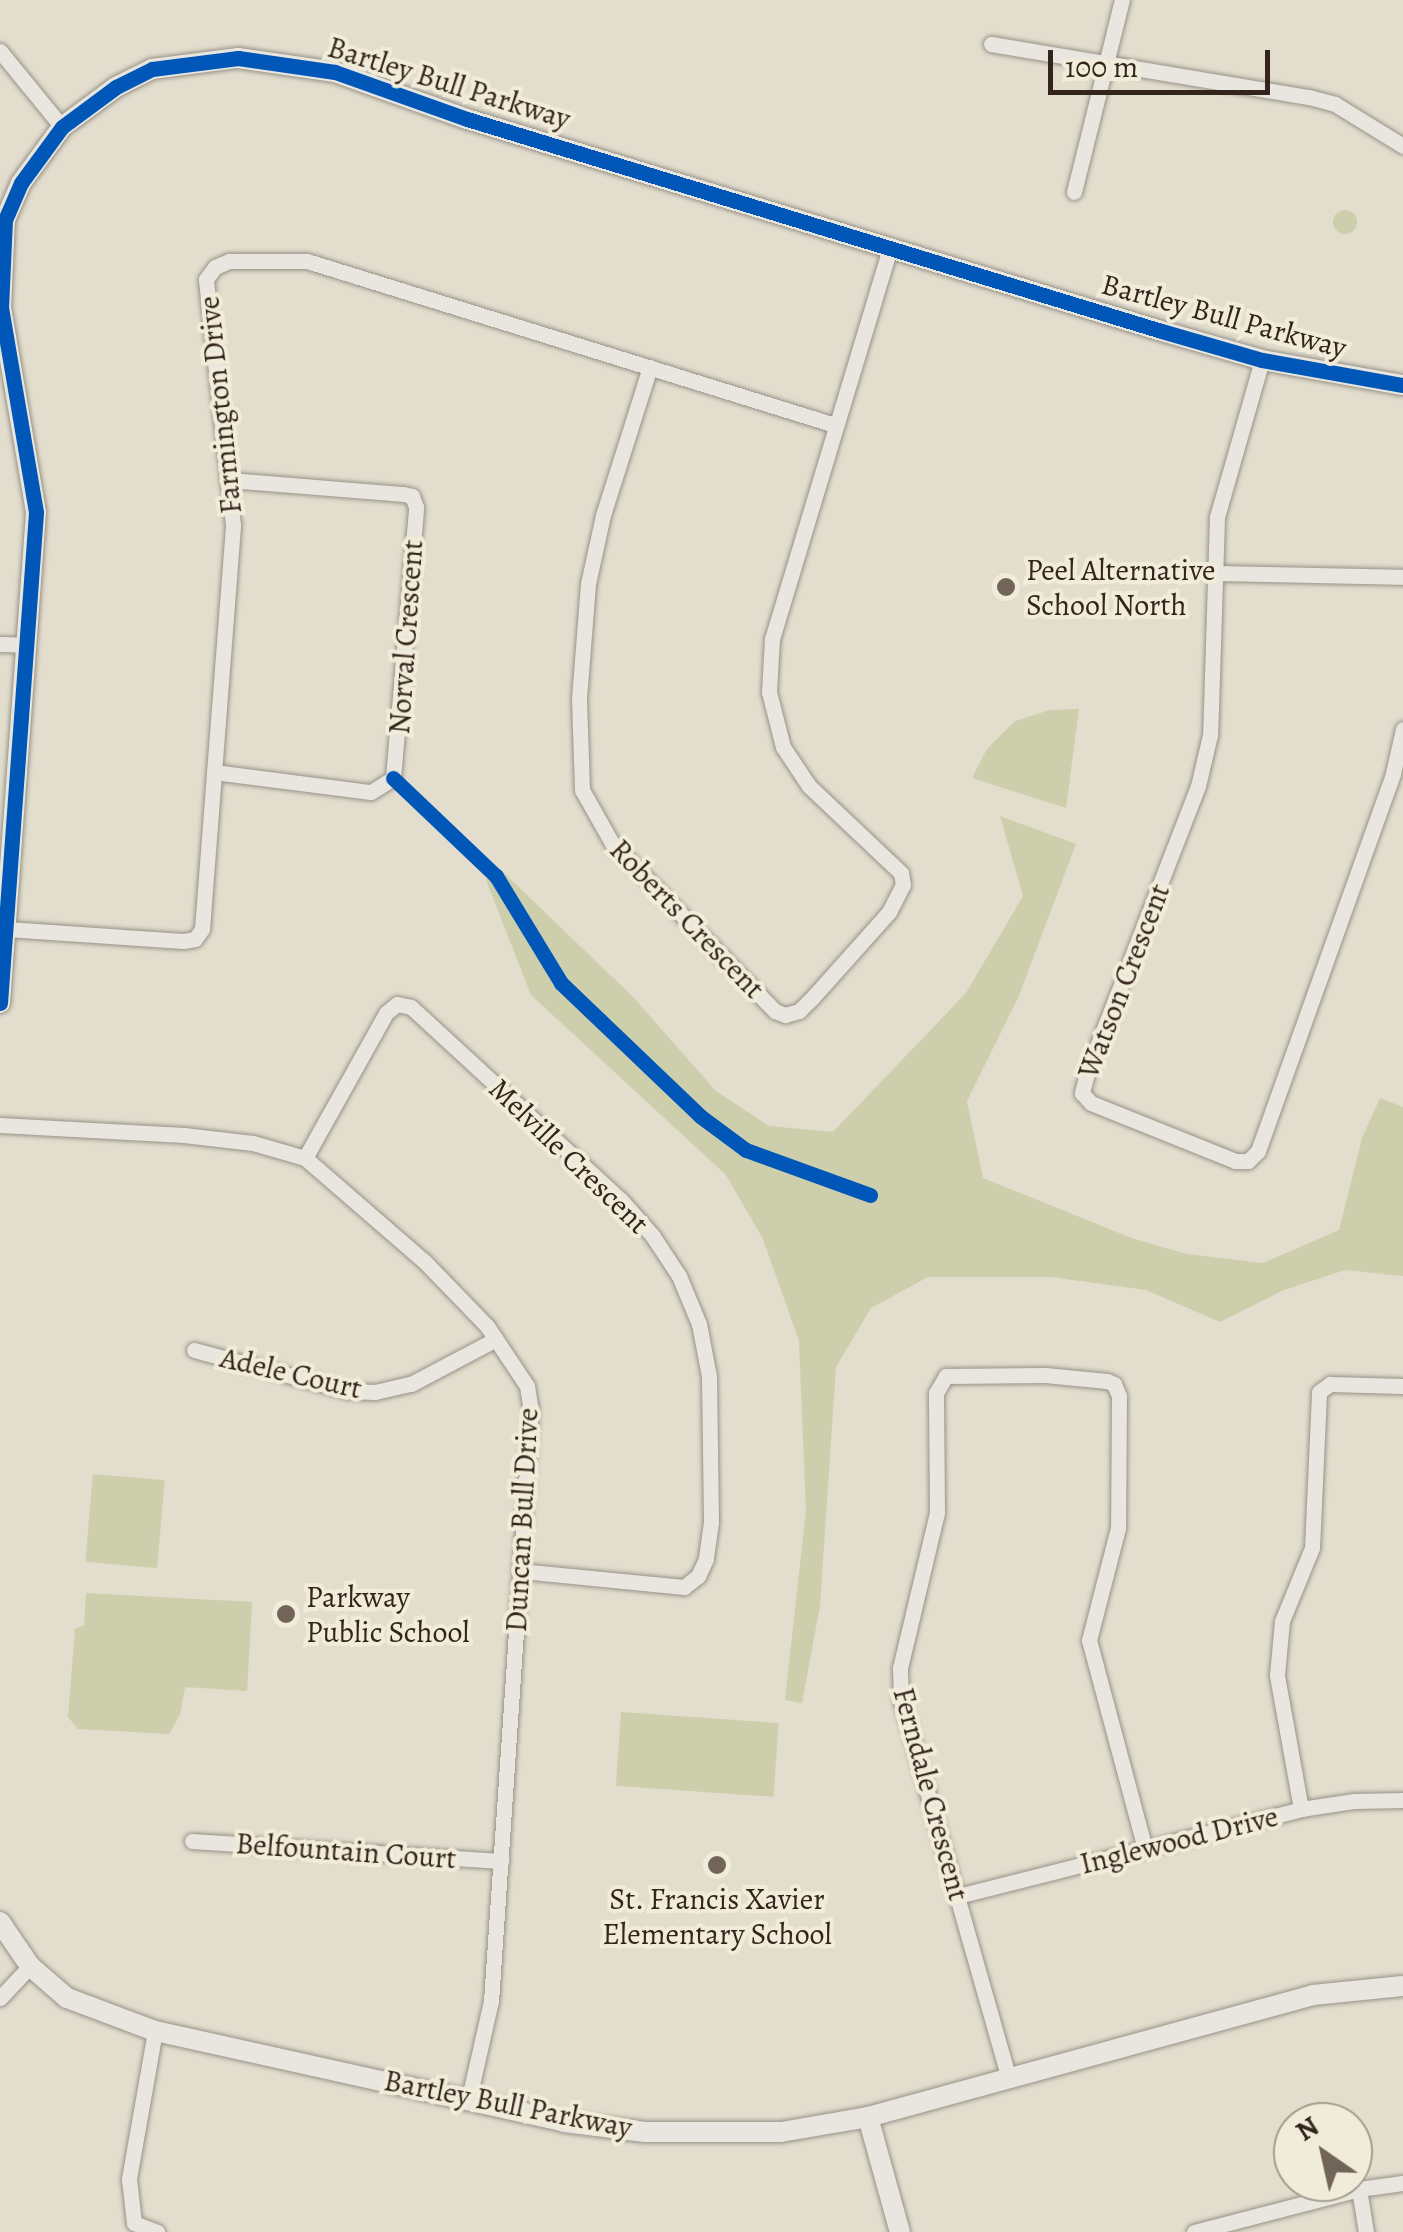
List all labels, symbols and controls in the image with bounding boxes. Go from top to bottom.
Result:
street label: Bartley Bull Parkway [323,29,575,137]
scale bar [1053,30,1276,92]
text: 100 m [1065,47,1138,87]
street label: Bartley Bull Parkway [1098,266,1350,366]
street label: Farmington Drive [191,294,249,516]
street label: Norval Crescent [381,539,431,735]
place label: Peel Alternative School North [1026,552,1215,622]
marker: Peel Alternative School North [995,576,1017,598]
street label: Roberts Crescent [602,832,772,1006]
street label: Watson Crescent [1070,879,1178,1083]
street label: Melville Crescent [482,1071,656,1241]
street label: Adele Court [217,1339,365,1407]
street label: Duncan Bull Drive [498,1407,546,1633]
place label: Parkway Public School [306,1579,470,1650]
marker: Parkway Public School [275,1603,297,1625]
street label: Ferndale Crescent [885,1684,977,1904]
street label: Inglewood Drive [1076,1798,1282,1882]
street label: Belfountain Court [235,1825,457,1877]
marker: St. Francis Xavier Elementary School [706,1854,728,1876]
place label: St. Francis Xavier Elementary School [602,1881,832,1952]
street label: Bartley Bull Parkway [381,2062,635,2146]
north arrow [1273,2102,1373,2202]
text: N [1288,2107,1326,2150]

